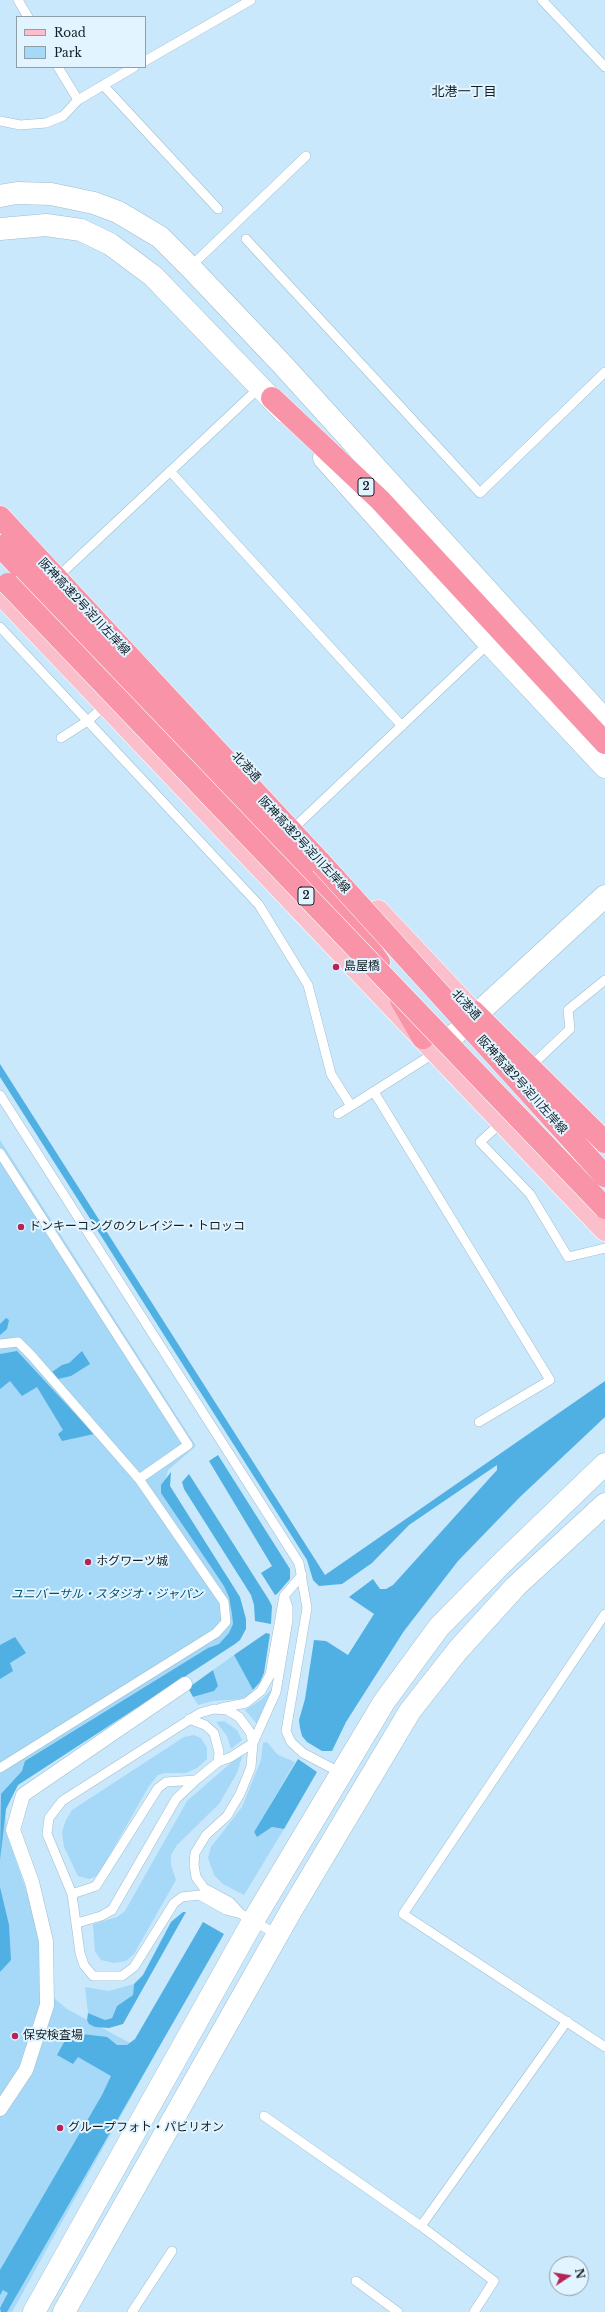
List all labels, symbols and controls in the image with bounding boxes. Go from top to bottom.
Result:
legend [16,16,146,68]
text: Road [54,25,86,40]
text: Park [54,45,82,60]
district label: 北港一丁目 [432,84,496,100]
road number: 2 [358,478,374,496]
street label: 阪神高速2号淀川左岸線 [35,556,133,658]
street label: 北港通 [228,749,264,785]
street label: 阪神高速2号淀川左岸線 [255,794,353,896]
road number: 2 [298,887,314,905]
place label: 島屋橋 [344,960,380,974]
marker: 島屋橋 [331,962,341,972]
street label: 北港通 [448,987,484,1023]
street label: 阪神高速2号淀川左岸線 [474,1033,570,1137]
place label: ドンキーコングのクレイジー・トロッコ [29,1220,245,1234]
marker: ドンキーコングのクレイジー・トロッコ [16,1222,26,1232]
place label: ホグワーツ城 [96,1555,168,1569]
marker: ホグワーツ城 [83,1557,93,1567]
park label: ユニバーサル・スタジオ・ジャパン [11,1588,203,1602]
place label: 保安検査場 [23,2029,83,2043]
marker: 保安検査場 [10,2031,20,2041]
place label: グループフォト・パビリオン [68,2121,224,2135]
marker: グループフォト・パビリオン [55,2123,65,2133]
north arrow [549,2256,589,2296]
text: N [572,2267,588,2280]

